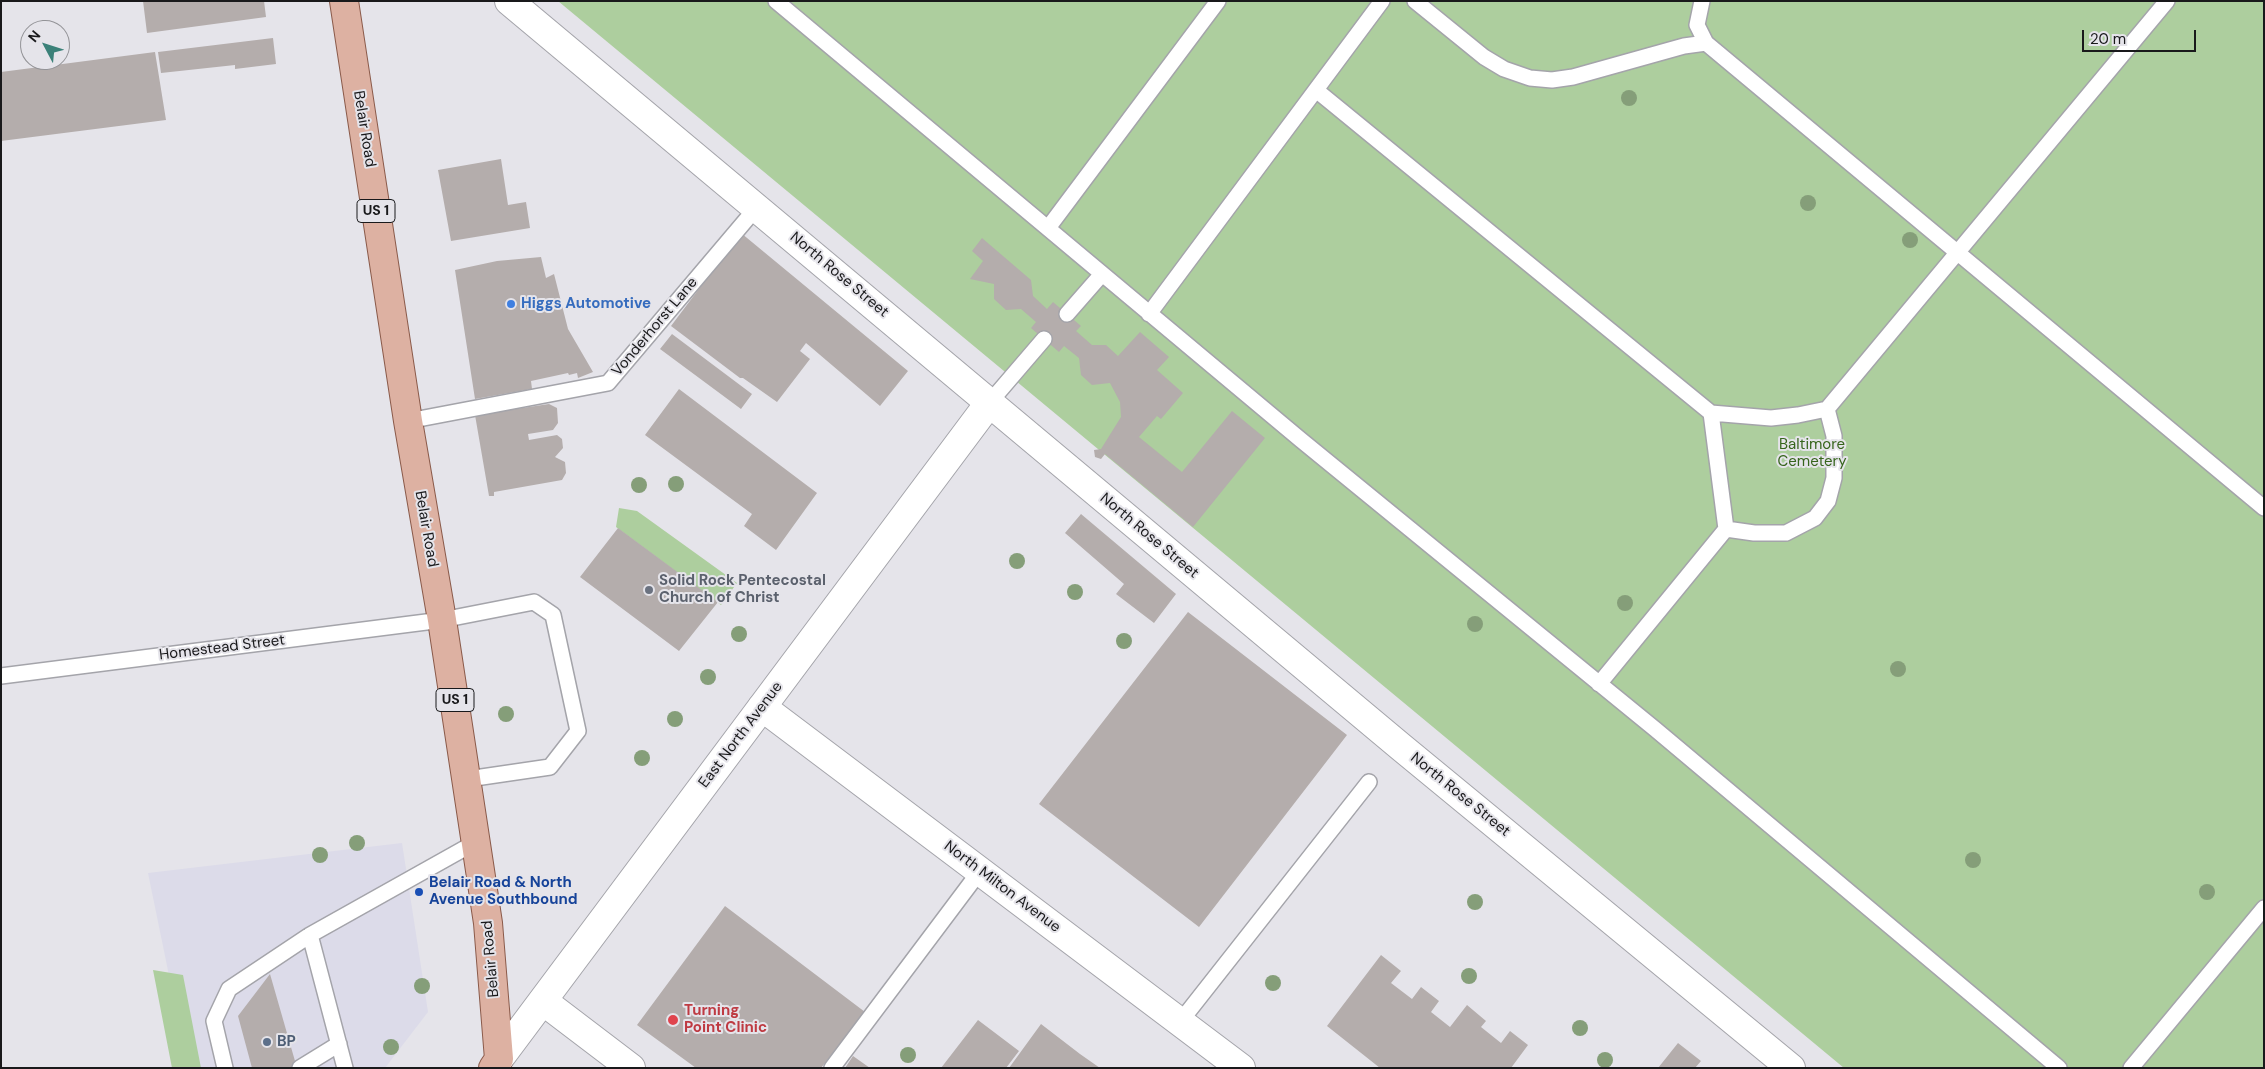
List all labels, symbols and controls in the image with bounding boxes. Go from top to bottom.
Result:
north arrow [20,20,70,70]
scale bar [2085,20,2199,52]
text: N [24,26,44,46]
text: 20 m [2090,29,2126,49]
street label: Belair Road [349,90,379,168]
road number: US 1 [357,200,395,222]
street label: North Rose Street [786,229,892,321]
street label: Vonderhorst Lane [608,274,702,380]
place label: Higgs Automotive [521,295,651,313]
marker: Higgs Automotive [505,298,517,310]
park label: Baltimore Cemetery [1778,436,1846,471]
street label: Belair Road [410,489,442,569]
street label: North Rose Street [1096,490,1202,582]
place label: Solid Rock Pentecostal Church of Christ [659,572,826,607]
marker: Solid Rock Pentecostal Church of Christ [643,584,655,596]
street label: Homestead Street [158,631,286,665]
street label: East North Avenue [695,678,787,792]
road number: US 1 [436,688,474,712]
street label: North Rose Street [1406,749,1514,841]
street label: North Milton Avenue [940,837,1064,937]
place label: Belair Road & North Avenue Southbound [429,874,578,909]
marker: Belair Road & North Avenue Southbound [413,886,425,898]
street label: Belair Road [479,920,503,998]
place label: Turning Point Clinic [684,1002,767,1037]
marker: Turning Point Clinic [666,1013,680,1027]
place label: BP [277,1033,296,1051]
marker: BP [261,1036,273,1048]

